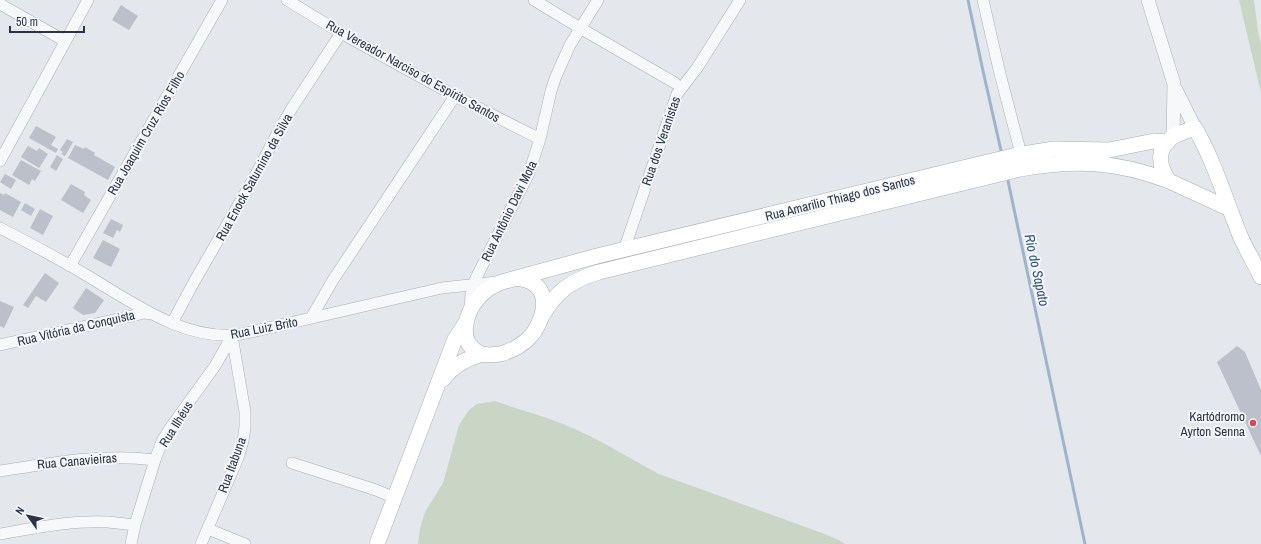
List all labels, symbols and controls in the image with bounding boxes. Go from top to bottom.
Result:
scale bar [10,8,84,34]
text: 50 m [16,14,38,30]
street label: Rua Vereador Narciso do Espírito Santos [323,16,503,126]
street label: Rua Joaquim Cruz Rios Filho [104,68,188,198]
street label: Rua dos Veranistas [638,94,684,188]
street label: Rua Enock Saturnino da Silva [212,110,296,244]
street label: Rua Antônio Davi Mota [477,158,541,264]
street label: Rua Amarilio Thiago dos Santos [763,171,917,225]
water label: Rio do Sapato [1021,232,1053,308]
street label: Rua Vitória da Conquista [16,306,137,350]
street label: Rua Luiz Brito [229,313,299,343]
street label: Rua Ilhéus [155,398,197,450]
place label: Kartódromo Ayrton Senna [1180,408,1245,440]
marker: Kartódromo Ayrton Senna [1248,418,1258,428]
street label: Rua Itabuna [214,435,250,495]
street label: Rua Canavieiras [36,449,118,473]
north arrow [8,496,48,536]
text: N [12,504,27,517]

